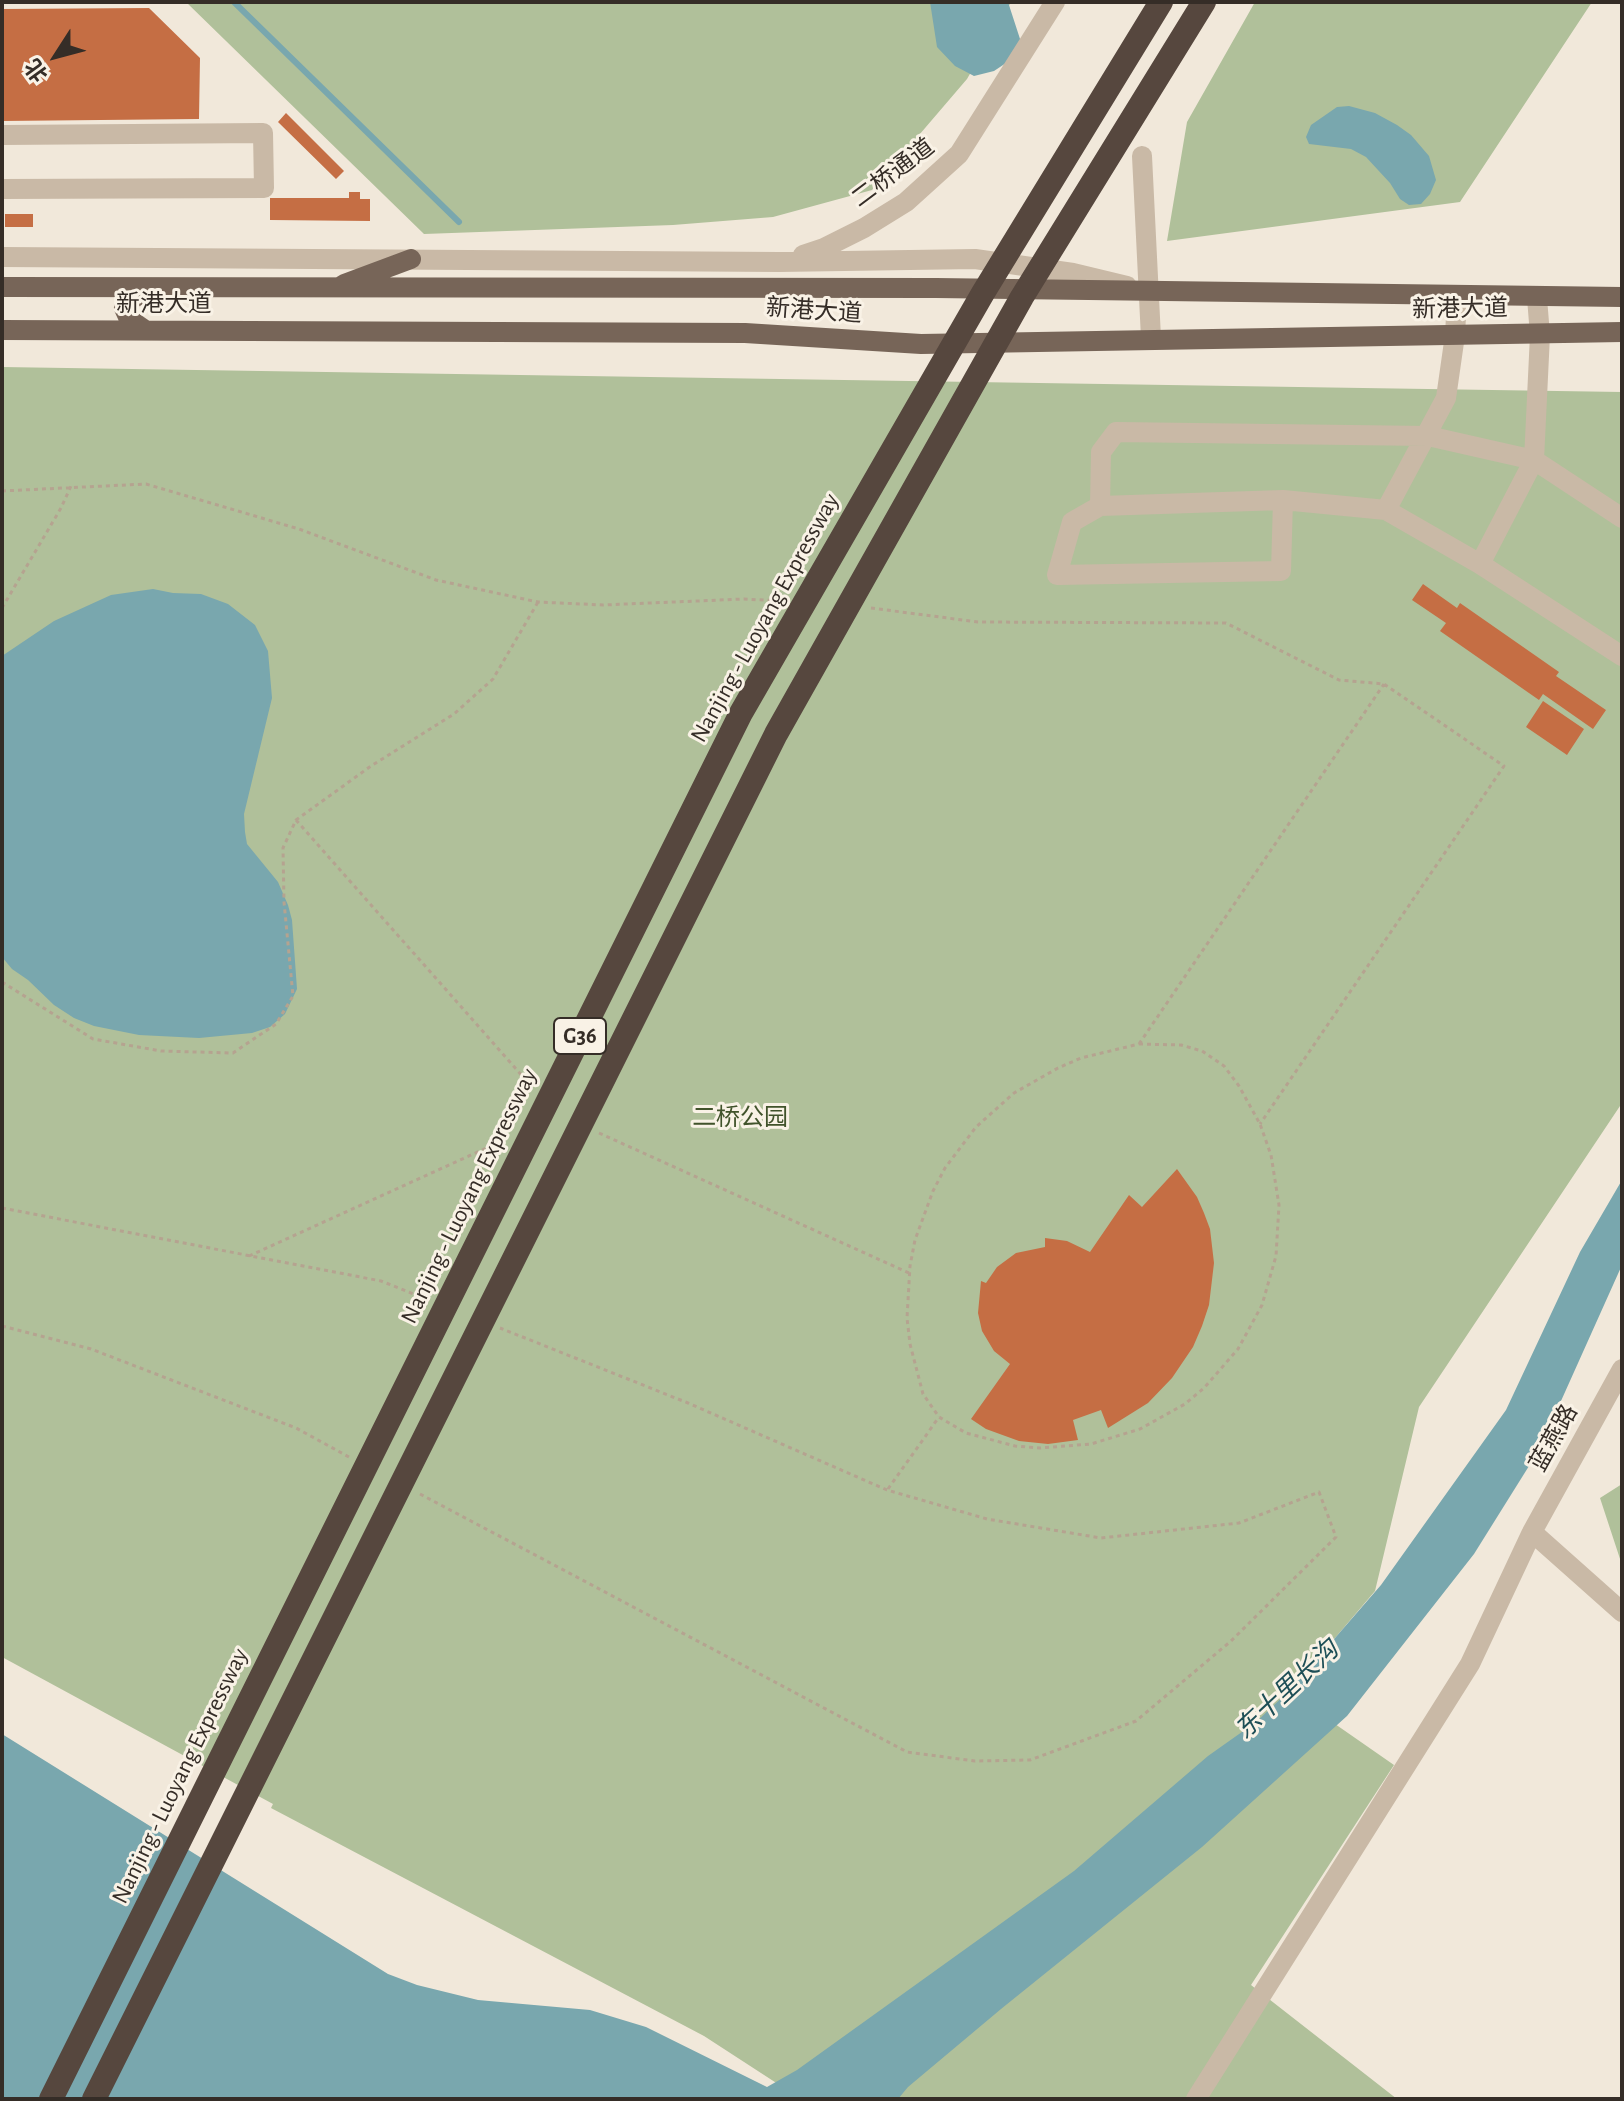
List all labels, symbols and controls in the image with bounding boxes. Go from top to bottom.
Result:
north arrow [16,16,96,96]
text: 北 [21,55,52,85]
street label: 二桥通道 [846,133,940,213]
street label: 新港大道 [116,290,212,318]
street label: 新港大道 [765,293,863,329]
street label: 新港大道 [1412,294,1508,324]
street label: Nanjing - Luoyang Expressway [684,488,846,748]
road number: G36 [554,1018,606,1054]
street label: Nanjing - Luoyang Expressway [395,1064,543,1328]
park label: 二桥公园 [692,1104,788,1132]
street label: 蓝燕路 [1524,1400,1584,1476]
water label: 东十里长沟 [1229,1634,1345,1746]
street label: Nanjing - Luoyang Expressway [106,1644,254,1908]

